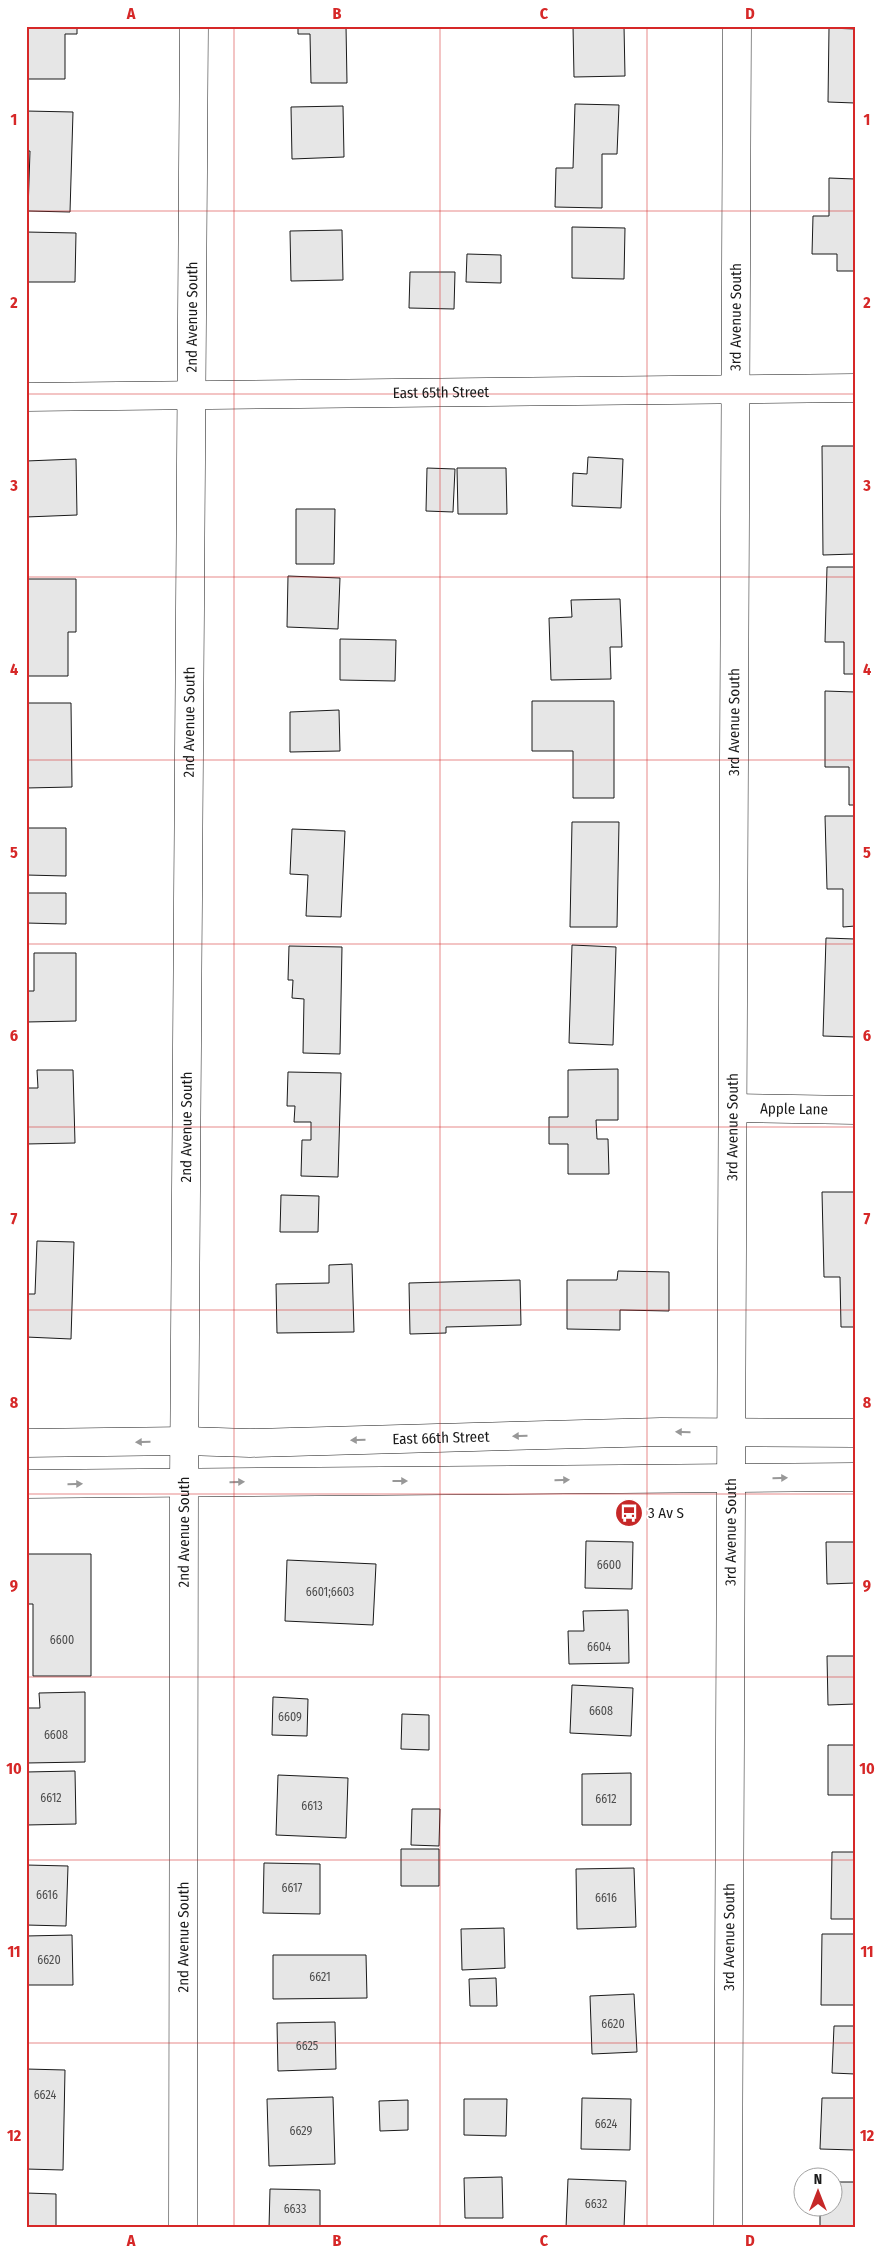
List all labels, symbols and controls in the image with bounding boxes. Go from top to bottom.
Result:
text: A [126,4,136,23]
text: B [333,4,342,23]
text: C [540,4,549,23]
text: D [745,4,755,23]
text: 1 [11,110,17,129]
text: 1 [864,110,870,129]
street label: 2nd Avenue South [183,262,201,372]
street label: 3rd Avenue South [727,263,745,371]
text: 2 [9,293,18,312]
text: 2 [862,293,871,312]
street label: East 65th Street [393,383,489,402]
text: 3 [9,476,18,495]
text: 3 [862,476,871,495]
text: 4 [10,660,18,679]
text: 4 [863,660,871,679]
street label: 2nd Avenue South [180,667,199,777]
street label: 3rd Avenue South [725,668,743,776]
text: 5 [10,843,18,862]
text: 5 [863,843,871,862]
text: 6 [10,1026,18,1045]
text: 6 [863,1026,871,1045]
street label: 2nd Avenue South [177,1072,196,1182]
street label: 3rd Avenue South [723,1073,742,1181]
street label: Apple Lane [760,1099,828,1119]
text: 7 [11,1209,18,1228]
text: 7 [864,1209,871,1228]
text: 8 [10,1393,19,1412]
text: 8 [863,1393,872,1412]
street label: East 66th Street [392,1428,490,1448]
one-way arrow [674,1428,690,1436]
one-way arrow [512,1432,528,1440]
one-way arrow [350,1436,366,1444]
one-way arrow [135,1438,151,1446]
one-way arrow [772,1474,788,1482]
one-way arrow [555,1476,571,1484]
street label: 2nd Avenue South [175,1477,193,1587]
one-way arrow [392,1477,408,1485]
one-way arrow [230,1478,246,1486]
street label: 3rd Avenue South [722,1478,740,1586]
one-way arrow [67,1480,83,1488]
bus stop icon: 3 Av S [614,1498,644,1528]
place label: 3 Av S [648,1504,684,1522]
house number: 6600 [597,1558,621,1572]
text: 9 [10,1576,18,1595]
text: 9 [863,1576,871,1595]
house number: 6601;6603 [306,1585,354,1599]
house number: 6600 [50,1633,74,1647]
house number: 6604 [587,1640,611,1654]
house number: 6608 [589,1704,613,1718]
house number: 6609 [278,1710,302,1724]
house number: 6608 [44,1728,68,1742]
text: 10 [6,1759,22,1778]
text: 10 [859,1759,875,1778]
house number: 6612 [40,1791,62,1805]
house number: 6612 [595,1792,617,1806]
house number: 6613 [301,1799,323,1813]
house number: 6617 [282,1881,303,1895]
street label: 2nd Avenue South [174,1882,192,1992]
street label: 3rd Avenue South [720,1883,738,1991]
house number: 6616 [36,1888,58,1902]
house number: 6616 [595,1891,617,1905]
text: 11 [7,1942,21,1961]
text: 11 [860,1942,874,1961]
house number: 6620 [37,1953,61,1967]
house number: 6621 [309,1970,331,1984]
house number: 6620 [601,2017,625,2031]
house number: 6625 [296,2039,319,2053]
house number: 6624 [34,2088,57,2102]
house number: 6624 [595,2117,618,2131]
house number: 6629 [290,2124,313,2138]
text: 12 [7,2126,22,2145]
text: 12 [860,2126,875,2145]
north arrow [794,2166,844,2216]
text: N [814,2171,822,2188]
house number: 6632 [585,2197,607,2211]
house number: 6633 [284,2202,306,2216]
text: A [126,2231,136,2250]
text: B [333,2231,342,2250]
text: C [540,2231,549,2250]
text: D [745,2231,755,2250]

